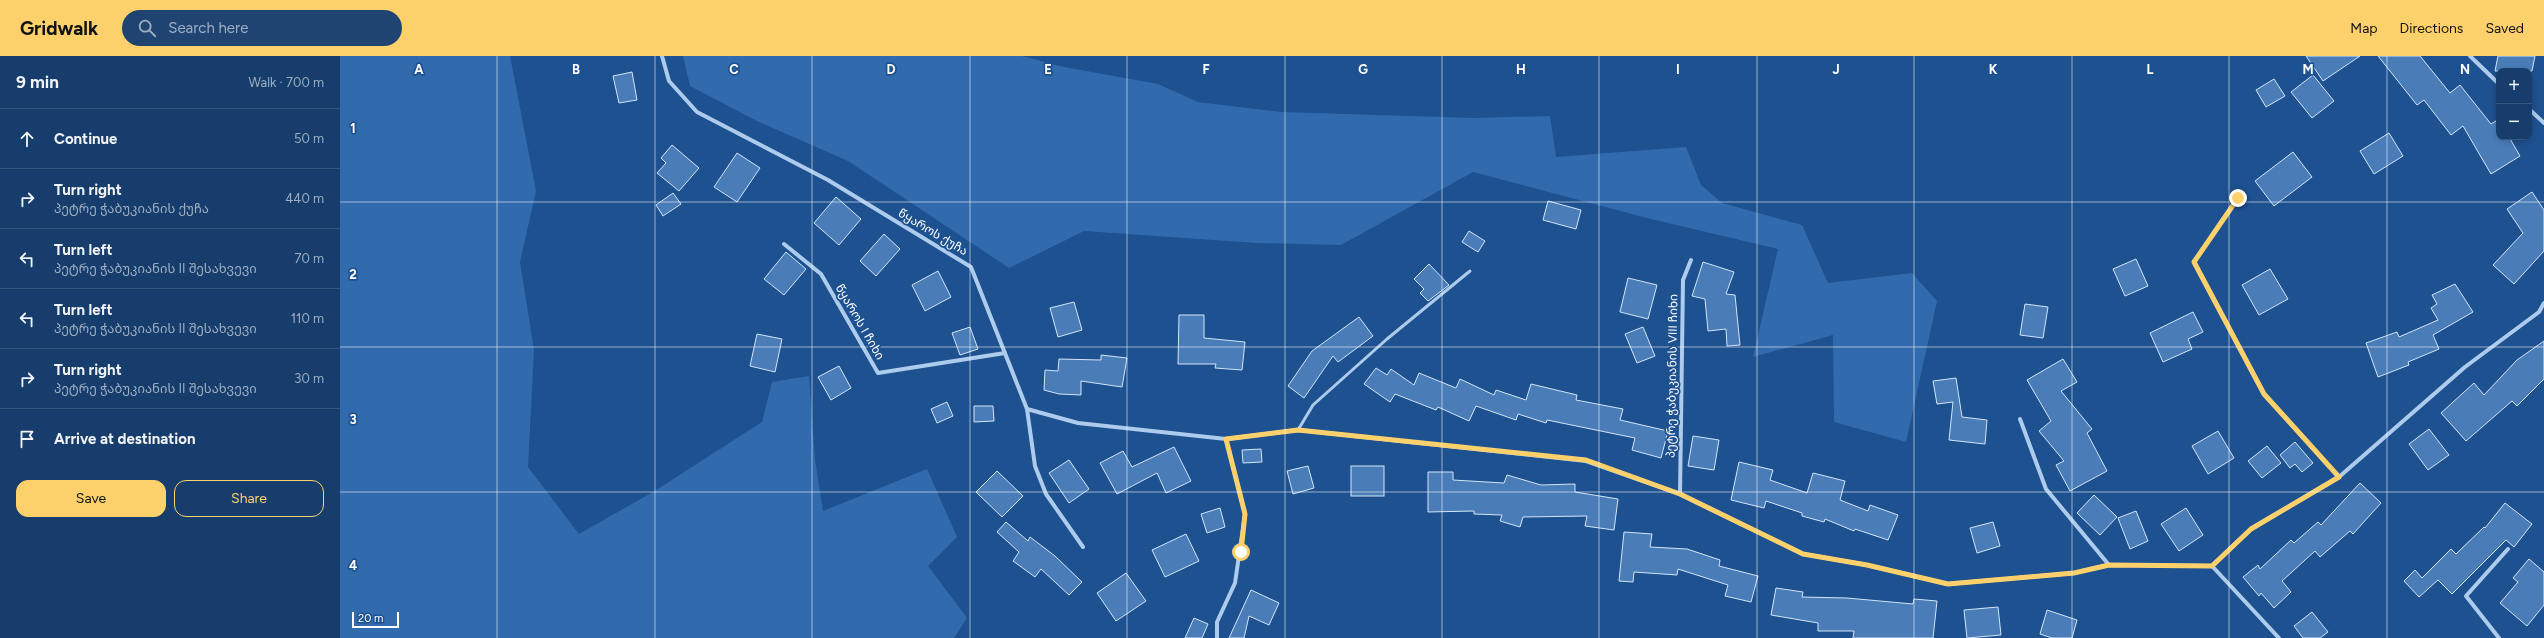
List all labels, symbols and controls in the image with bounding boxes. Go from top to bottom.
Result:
search box [122,10,402,46]
text: Gridwalk [20,17,98,40]
icon: search [136,17,158,39]
text: Search here [168,19,248,37]
text: Map [2350,20,2378,37]
text: Directions [2400,20,2463,37]
text: Saved [2485,20,2524,37]
text: A [414,62,424,77]
text: B [572,62,580,77]
text: C [729,62,739,77]
text: D [886,62,896,77]
text: E [1044,62,1052,77]
text: F [1202,62,1210,77]
text: G [1358,62,1368,77]
text: H [1516,62,1526,77]
text: I [1676,62,1680,77]
text: J [1832,62,1840,77]
text: K [1989,62,1998,77]
text: L [2147,62,2154,77]
text: M [2302,62,2314,77]
text: N [2460,62,2470,77]
map controls [2496,68,2532,140]
button: + [2496,68,2532,104]
text: 9 min [16,72,59,92]
text: Walk · 700 m [249,75,324,90]
button: − [2496,104,2532,140]
text: 1 [350,121,356,136]
icon: ahead [16,128,38,150]
text: Continue [54,130,117,148]
text: 50 m [294,131,324,146]
text: Turn right [54,181,122,199]
icon: right [16,188,38,210]
route end [2229,189,2247,207]
text: 440 m [285,191,324,206]
text: პეტრე ჭაბუკიანის ქუჩა [54,201,209,216]
street label: წყაროს ქუჩა [896,206,970,258]
text: Turn left [54,241,112,259]
icon: left [16,248,38,270]
text: 70 m [294,251,324,266]
text: პეტრე ჭაბუკიანის II შესახვევი [54,261,257,276]
text: 2 [349,267,357,282]
street label: წყაროს I ჩიხი [833,282,887,362]
street label: პეტრე ჭაბუკიანის VIII ჩიხი [1664,294,1680,458]
text: Turn left [54,301,112,319]
icon: left [16,308,38,330]
text: 110 m [291,311,324,326]
text: პეტრე ჭაბუკიანის II შესახვევი [54,321,257,336]
text: Turn right [54,361,122,379]
icon: right [16,368,38,390]
text: 30 m [294,371,324,386]
text: პეტრე ჭაბუკიანის II შესახვევი [54,381,257,396]
text: 3 [349,412,357,427]
icon: arrive [16,428,38,450]
text: Arrive at destination [54,430,195,448]
button: Save [16,480,166,517]
button: Share [174,480,324,517]
route start [1232,543,1250,561]
text: 4 [349,558,357,573]
scale bar [352,610,399,629]
text: 20 m [358,612,383,625]

